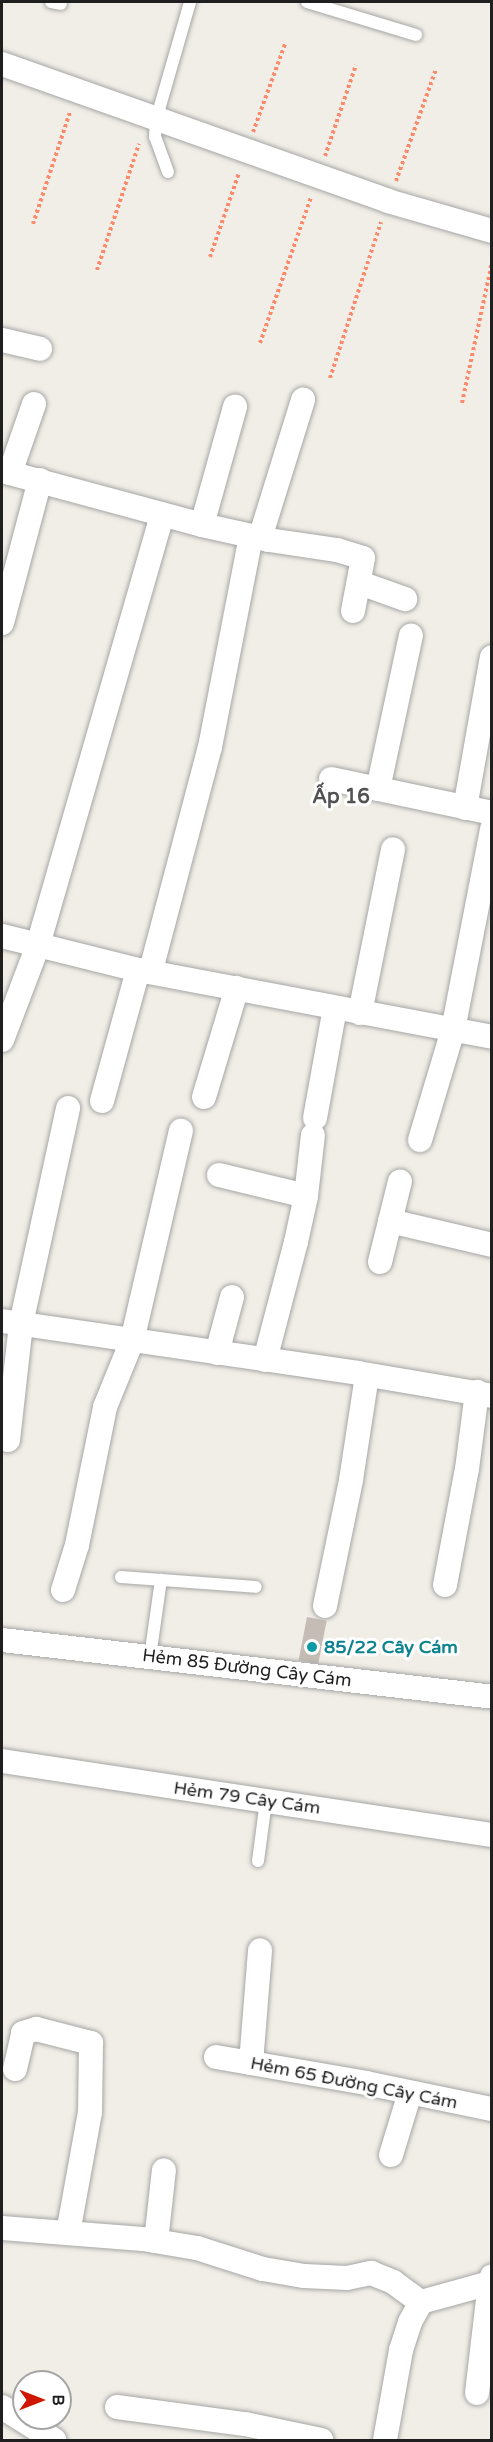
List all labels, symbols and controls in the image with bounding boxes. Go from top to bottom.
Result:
district label: Ấp 16 [312,785,370,809]
place label: 85/22 Cây Cám [324,1636,458,1658]
marker: 85/22 Cây Cám [305,1640,319,1654]
street label: Hẻm 85 Đường Cây Cám [141,1644,353,1692]
street label: Hẻm 79 Cây Cám [172,1777,322,1819]
street label: Hẻm 65 Đường Cây Cám [249,2052,459,2114]
north arrow [12,2370,72,2430]
text: B [48,2394,68,2406]

